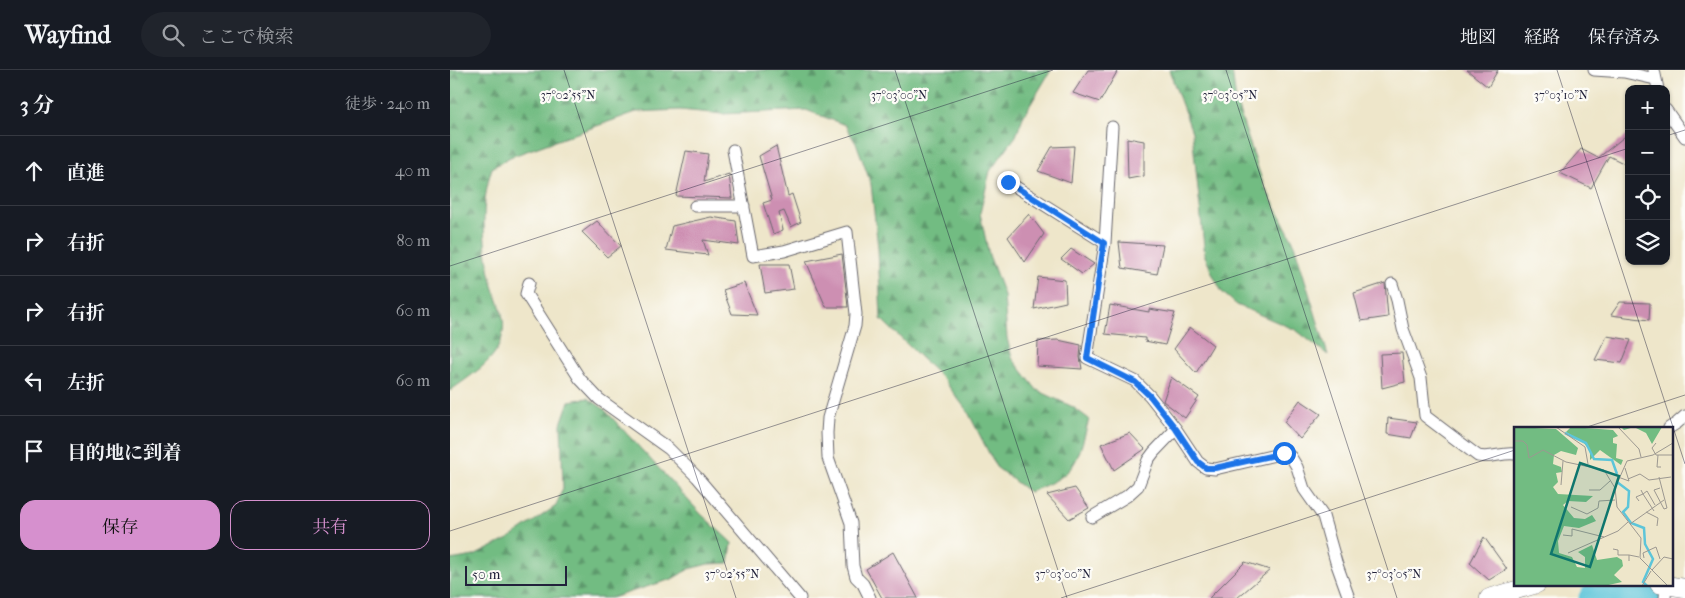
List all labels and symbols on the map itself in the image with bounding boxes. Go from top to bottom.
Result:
text: 37°02'55"N [541,88,595,102]
text: 37°03'00"N [871,88,927,102]
text: 37°03'05"N [1203,88,1257,102]
text: 37°03'10"N [1534,88,1588,102]
route end [997,171,1020,194]
inset map [1514,427,1672,586]
route start [1273,442,1296,465]
scale bar [465,563,568,586]
text: 37°02'55"N [705,567,759,581]
text: 37°03'00"N [1035,567,1091,581]
text: 37°03'05"N [1367,567,1421,581]

